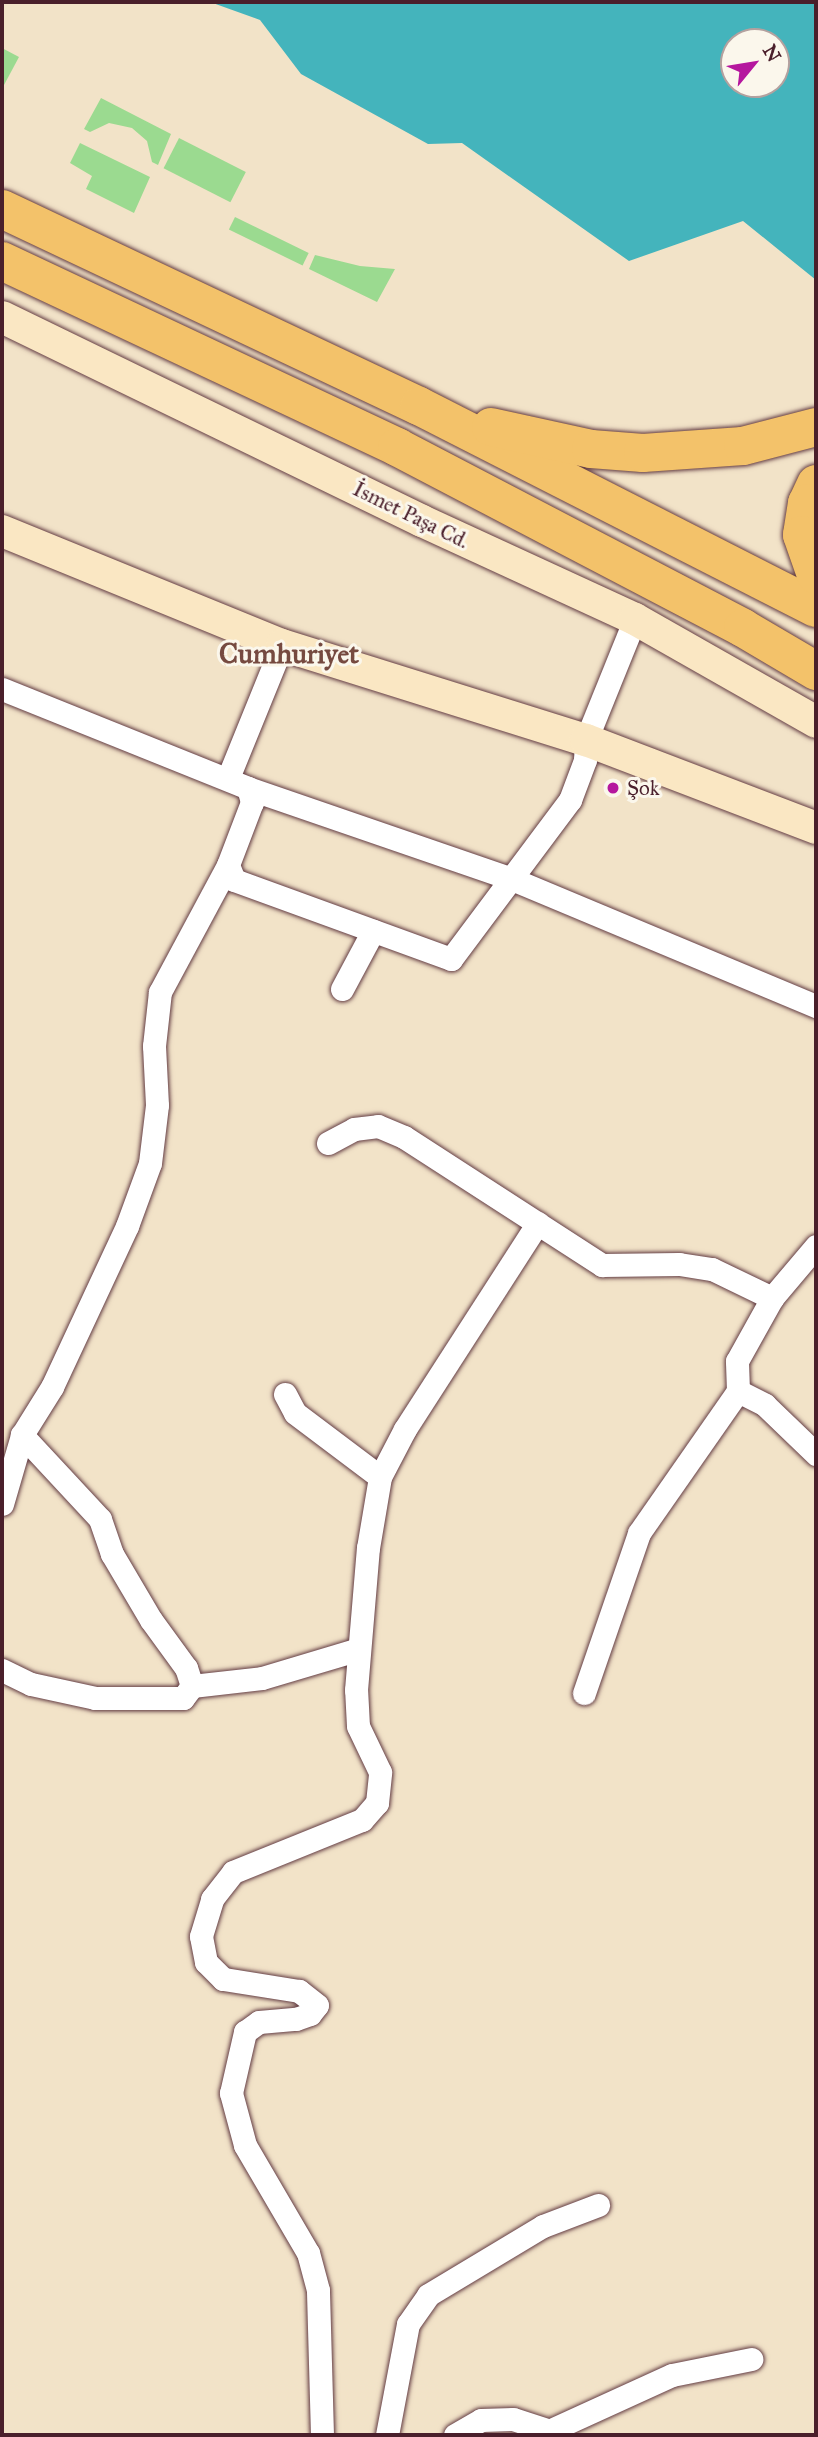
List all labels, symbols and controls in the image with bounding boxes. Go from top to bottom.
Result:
north arrow [720,28,790,98]
text: N [758,41,786,66]
street label: İsmet Paşa Cd. [349,476,473,554]
district label: Cumhuriyet [219,637,359,671]
place label: Şok [627,775,659,801]
marker: Şok [605,780,621,796]

